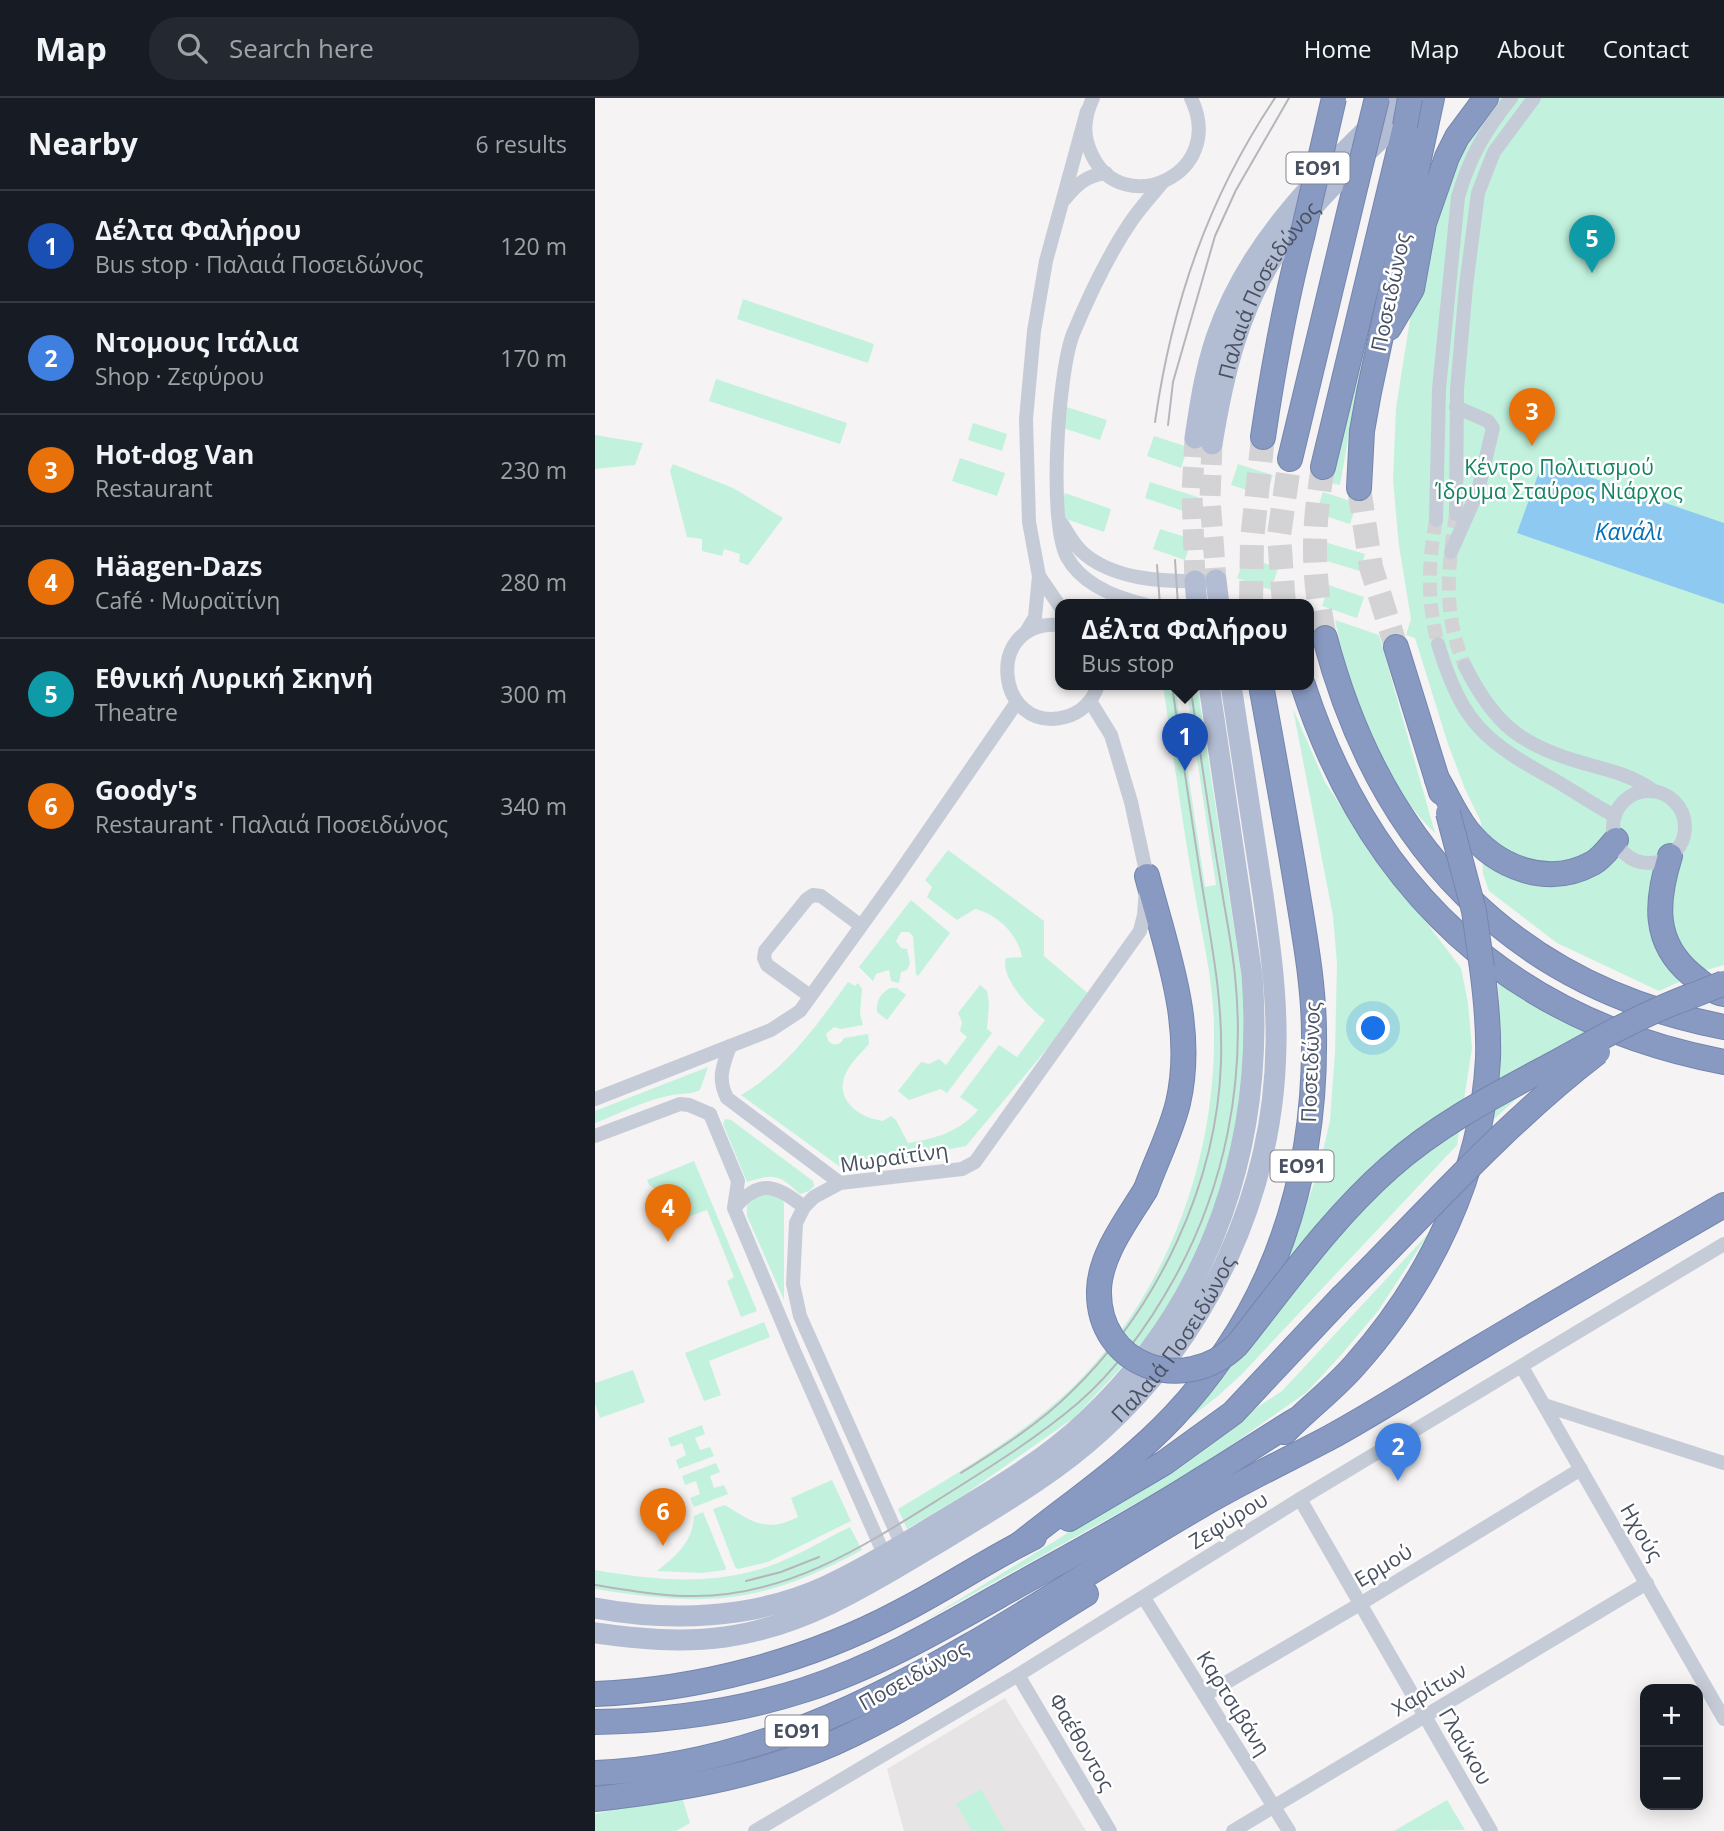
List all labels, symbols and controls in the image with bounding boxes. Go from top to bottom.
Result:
search box [149,17,639,80]
text: Map [35,26,107,71]
icon: search [173,29,211,67]
text: Search here [229,30,374,66]
text: Home [1304,32,1372,65]
text: Map [1410,32,1459,65]
text: About [1497,32,1565,65]
text: Contact [1603,32,1689,65]
text: Nearby [28,123,138,164]
text: 6 results [476,128,567,160]
road number: ΕΟ91 [1287,152,1349,184]
street label: Παλαιά Ποσειδώνος [1211,195,1325,382]
text: Δέλτα Φαλήρου [95,212,301,248]
pin: 5 [1569,215,1615,273]
text: 1 [44,230,58,262]
text: 120 m [500,230,567,262]
street label: Ποσειδώνος [1364,230,1416,354]
text: Bus stop · Παλαιά Ποσειδώνος [95,248,423,280]
text: Ντομους Ιτάλια [95,324,299,360]
text: 2 [44,342,58,374]
text: 170 m [500,342,567,374]
text: Shop · Ζεφύρου [95,360,264,392]
pin: 3 [1509,388,1555,446]
text: Hot-dog Van [95,436,254,472]
park label: Κέντρο Πολιτισμού Ίδρυμα Σταύρος Νιάρχος [1434,453,1683,505]
text: 3 [44,454,58,486]
text: 230 m [500,454,567,486]
text: Restaurant [95,472,213,504]
water label: Κανάλι [1595,515,1663,547]
text: Häagen-Dazs [95,548,262,584]
text: 4 [44,566,58,598]
text: 280 m [500,566,567,598]
text: Café · Μωραϊτίνη [95,584,280,616]
popup [1055,599,1314,690]
text: Δέλτα Φαλήρου [1081,611,1288,647]
text: Bus stop [1081,647,1174,679]
text: Εθνική Λυρική Σκηνή [95,660,373,696]
text: 5 [44,678,58,710]
text: 300 m [500,678,567,710]
text: Theatre [95,696,178,728]
pin: 1 [1162,713,1208,771]
text: Goody's [95,772,197,808]
text: 6 [44,790,58,822]
text: 340 m [500,790,567,822]
text: Restaurant · Παλαιά Ποσειδώνος [95,808,448,840]
street label: Ποσειδώνος [1294,1001,1326,1123]
your location [1356,1011,1390,1045]
street label: Μωραϊτίνη [838,1136,950,1178]
road number: ΕΟ91 [1271,1150,1333,1182]
pin: 4 [645,1184,691,1242]
street label: Παλαιά Ποσειδώνος [1105,1251,1241,1428]
pin: 2 [1375,1423,1421,1481]
street label: Ζεφύρου [1183,1485,1273,1555]
pin: 6 [640,1488,686,1546]
street label: Ηχούς [1614,1498,1670,1566]
street label: Ερμού [1349,1537,1417,1593]
street label: Ποσειδώνος [853,1633,973,1717]
street label: Καρτσιβάνη [1191,1645,1277,1761]
street label: Χαρίτων [1387,1656,1471,1722]
map controls [1640,1684,1703,1810]
button: + [1640,1684,1703,1747]
street label: Φαέθοντος [1043,1688,1121,1796]
street label: Γλαύκου [1433,1703,1499,1789]
road number: ΕΟ91 [765,1716,829,1746]
button: − [1640,1747,1703,1810]

